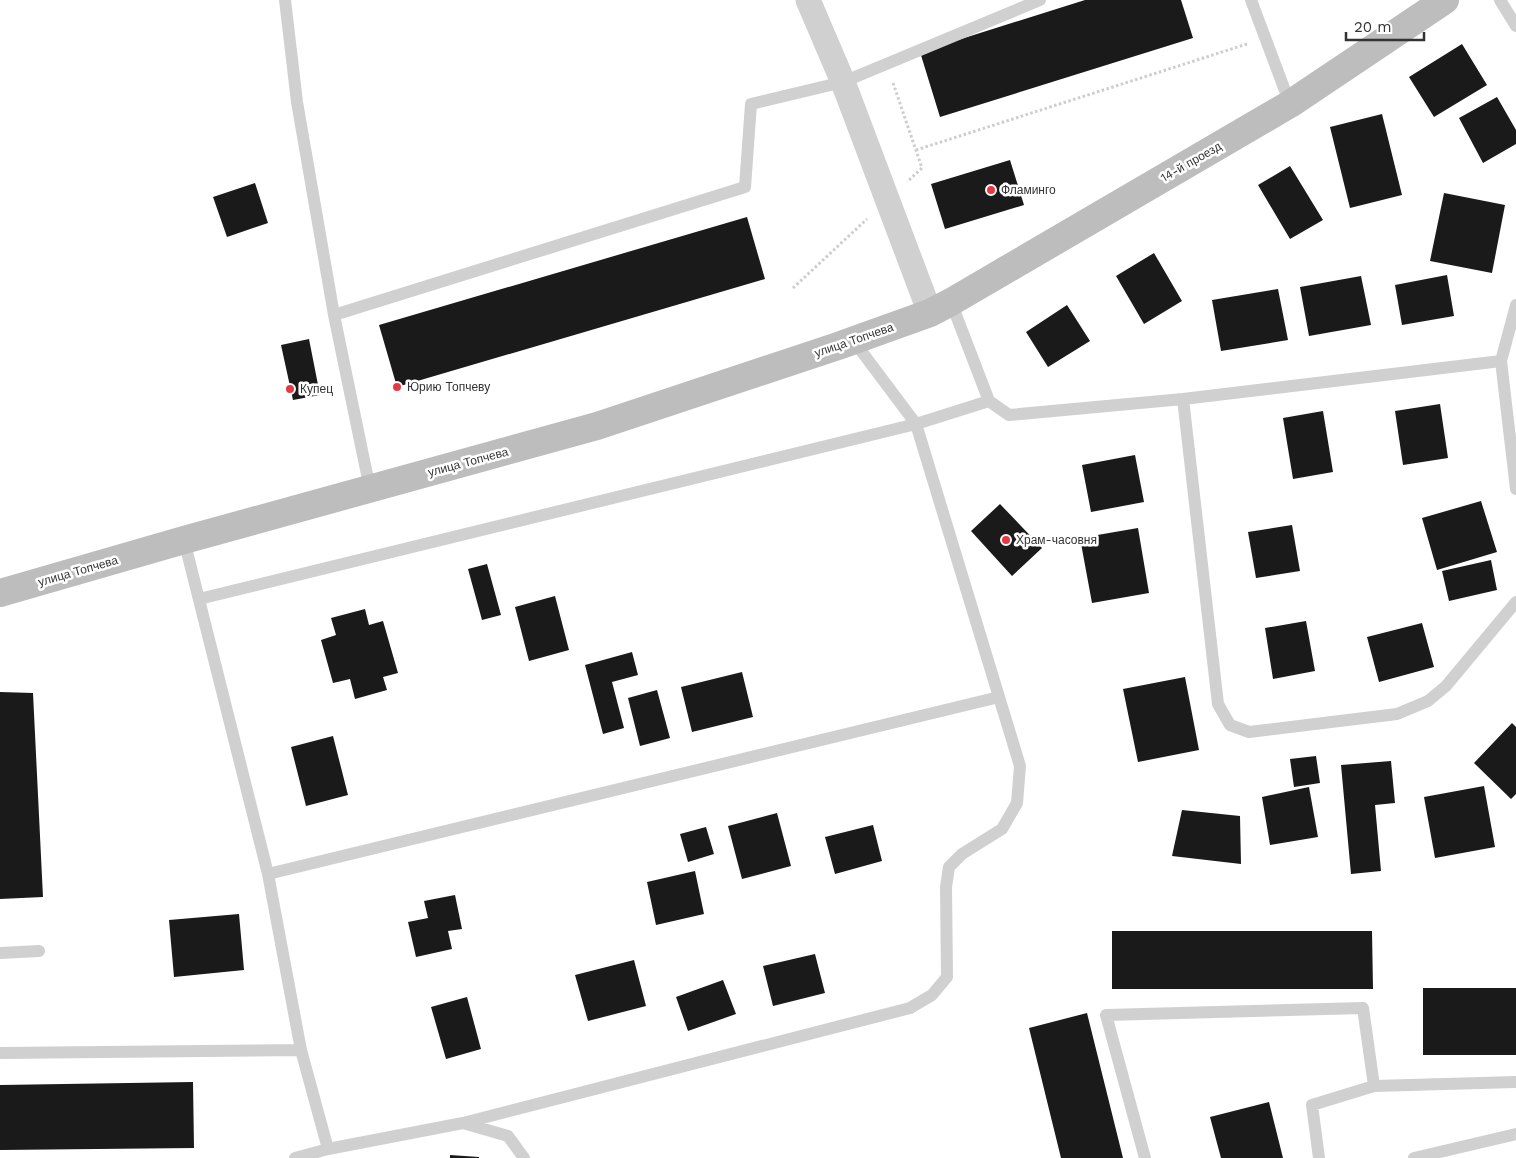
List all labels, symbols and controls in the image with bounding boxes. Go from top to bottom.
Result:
scale bar [1346,10,1424,42]
text: 20 m [1354,18,1392,36]
street label: 14-й проезд [1158,139,1224,185]
place label: Фламинго [1001,183,1056,197]
marker: Фламинго [985,184,997,196]
street label: улица Топчева [813,320,896,360]
place label: Юрию Топчеву [407,380,490,394]
marker: Юрию Топчеву [391,381,403,393]
place label: Купец [300,382,333,396]
marker: Купец [284,383,296,395]
street label: улица Топчева [426,444,510,479]
place label: Храм-часовня [1016,533,1097,547]
marker: Храм-часовня [1000,534,1012,546]
street label: улица Топчева [36,553,120,589]

